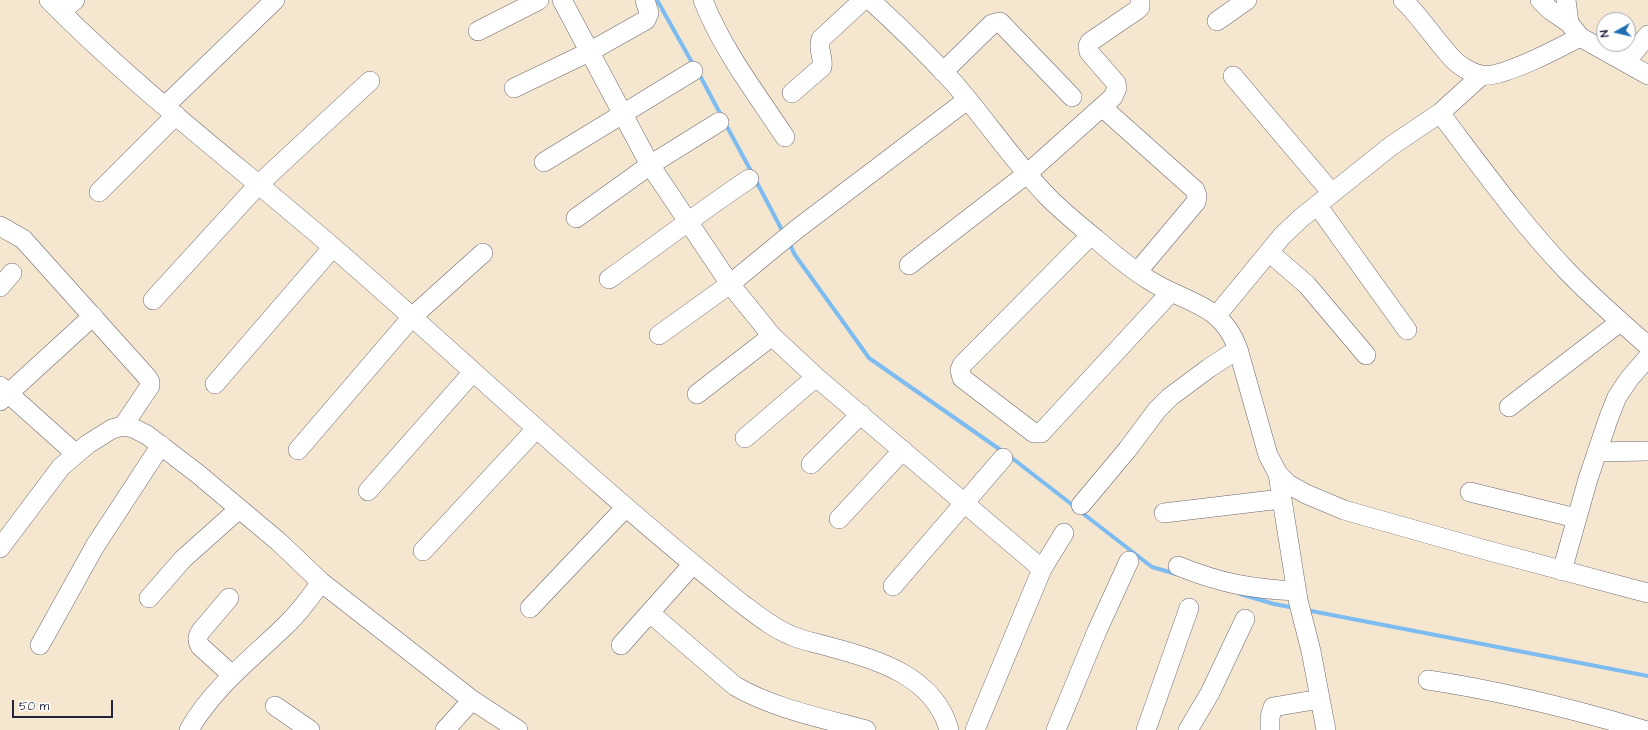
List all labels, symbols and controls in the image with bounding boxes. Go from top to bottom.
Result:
north arrow [1596,12,1636,52]
text: N [1597,29,1613,38]
scale bar [14,692,115,718]
text: 50 m [19,698,49,715]

